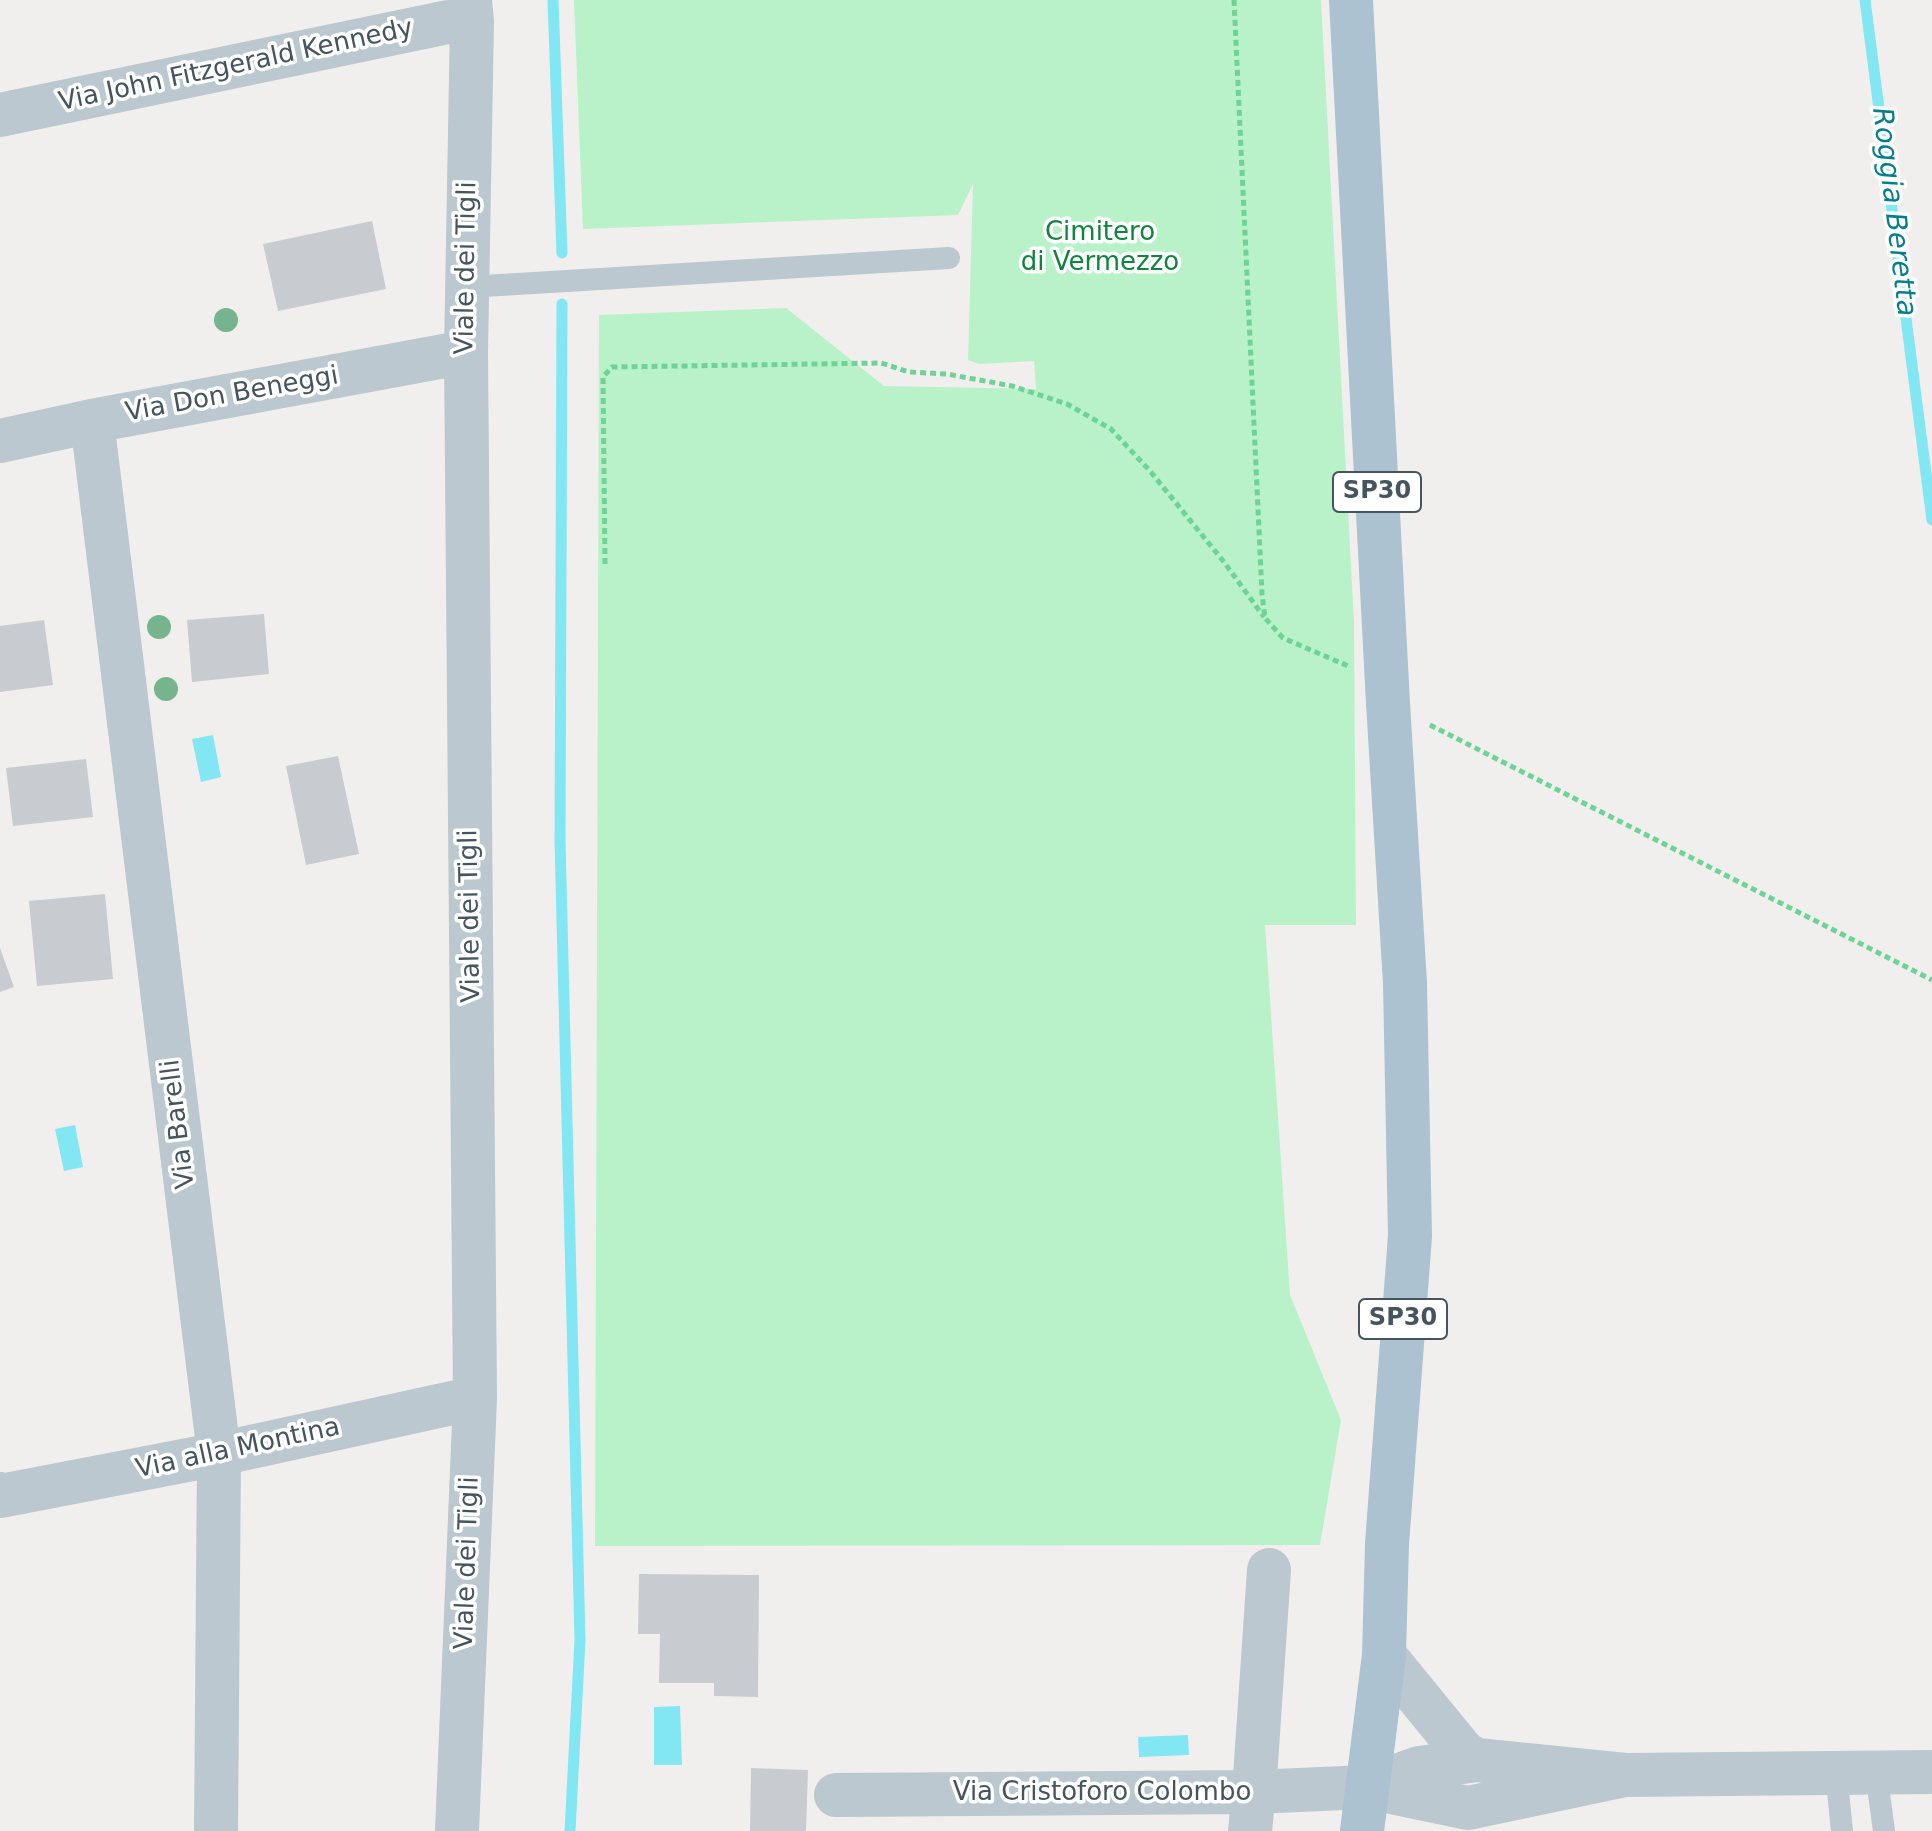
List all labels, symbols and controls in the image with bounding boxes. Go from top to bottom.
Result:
street label: Via John Fitzgerald Kennedy [56,13,416,119]
water label: Roggia Beretta [1864,106,1922,318]
street label: Viale dei Tigli [450,181,484,355]
park label: Cimitero di Vermezzo [1021,217,1179,278]
street label: Via Don Beneggi [123,361,341,429]
road number: SP30 [1333,472,1421,512]
street label: Viale dei Tigli [454,829,488,1003]
street label: Via Barelli [156,1057,202,1191]
road number: SP30 [1359,1299,1447,1339]
street label: Via alla Montina [133,1412,343,1486]
street label: Viale dei Tigli [449,1476,487,1650]
street label: Via Cristoforo Colombo [953,1777,1251,1809]

